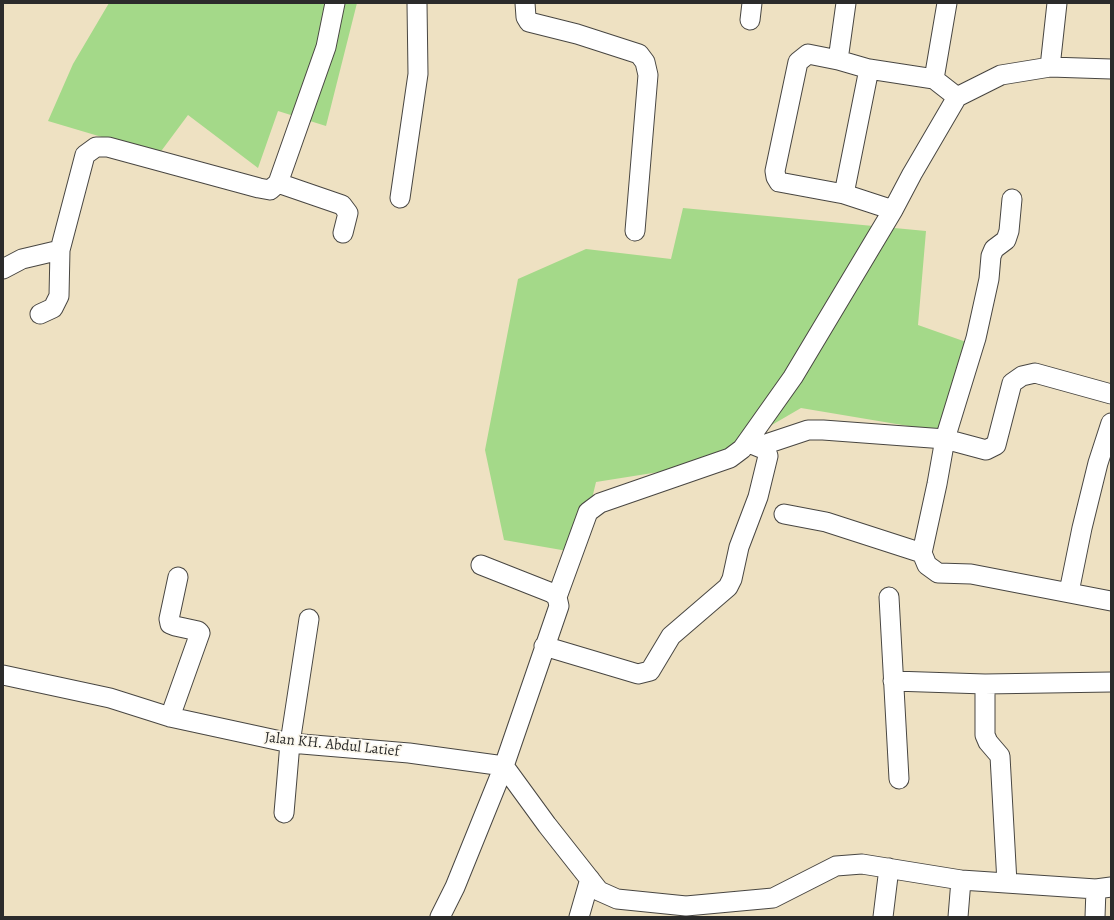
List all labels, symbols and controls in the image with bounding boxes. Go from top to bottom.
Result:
street label: Jalan KH. Abdul Latief [264,729,400,761]

